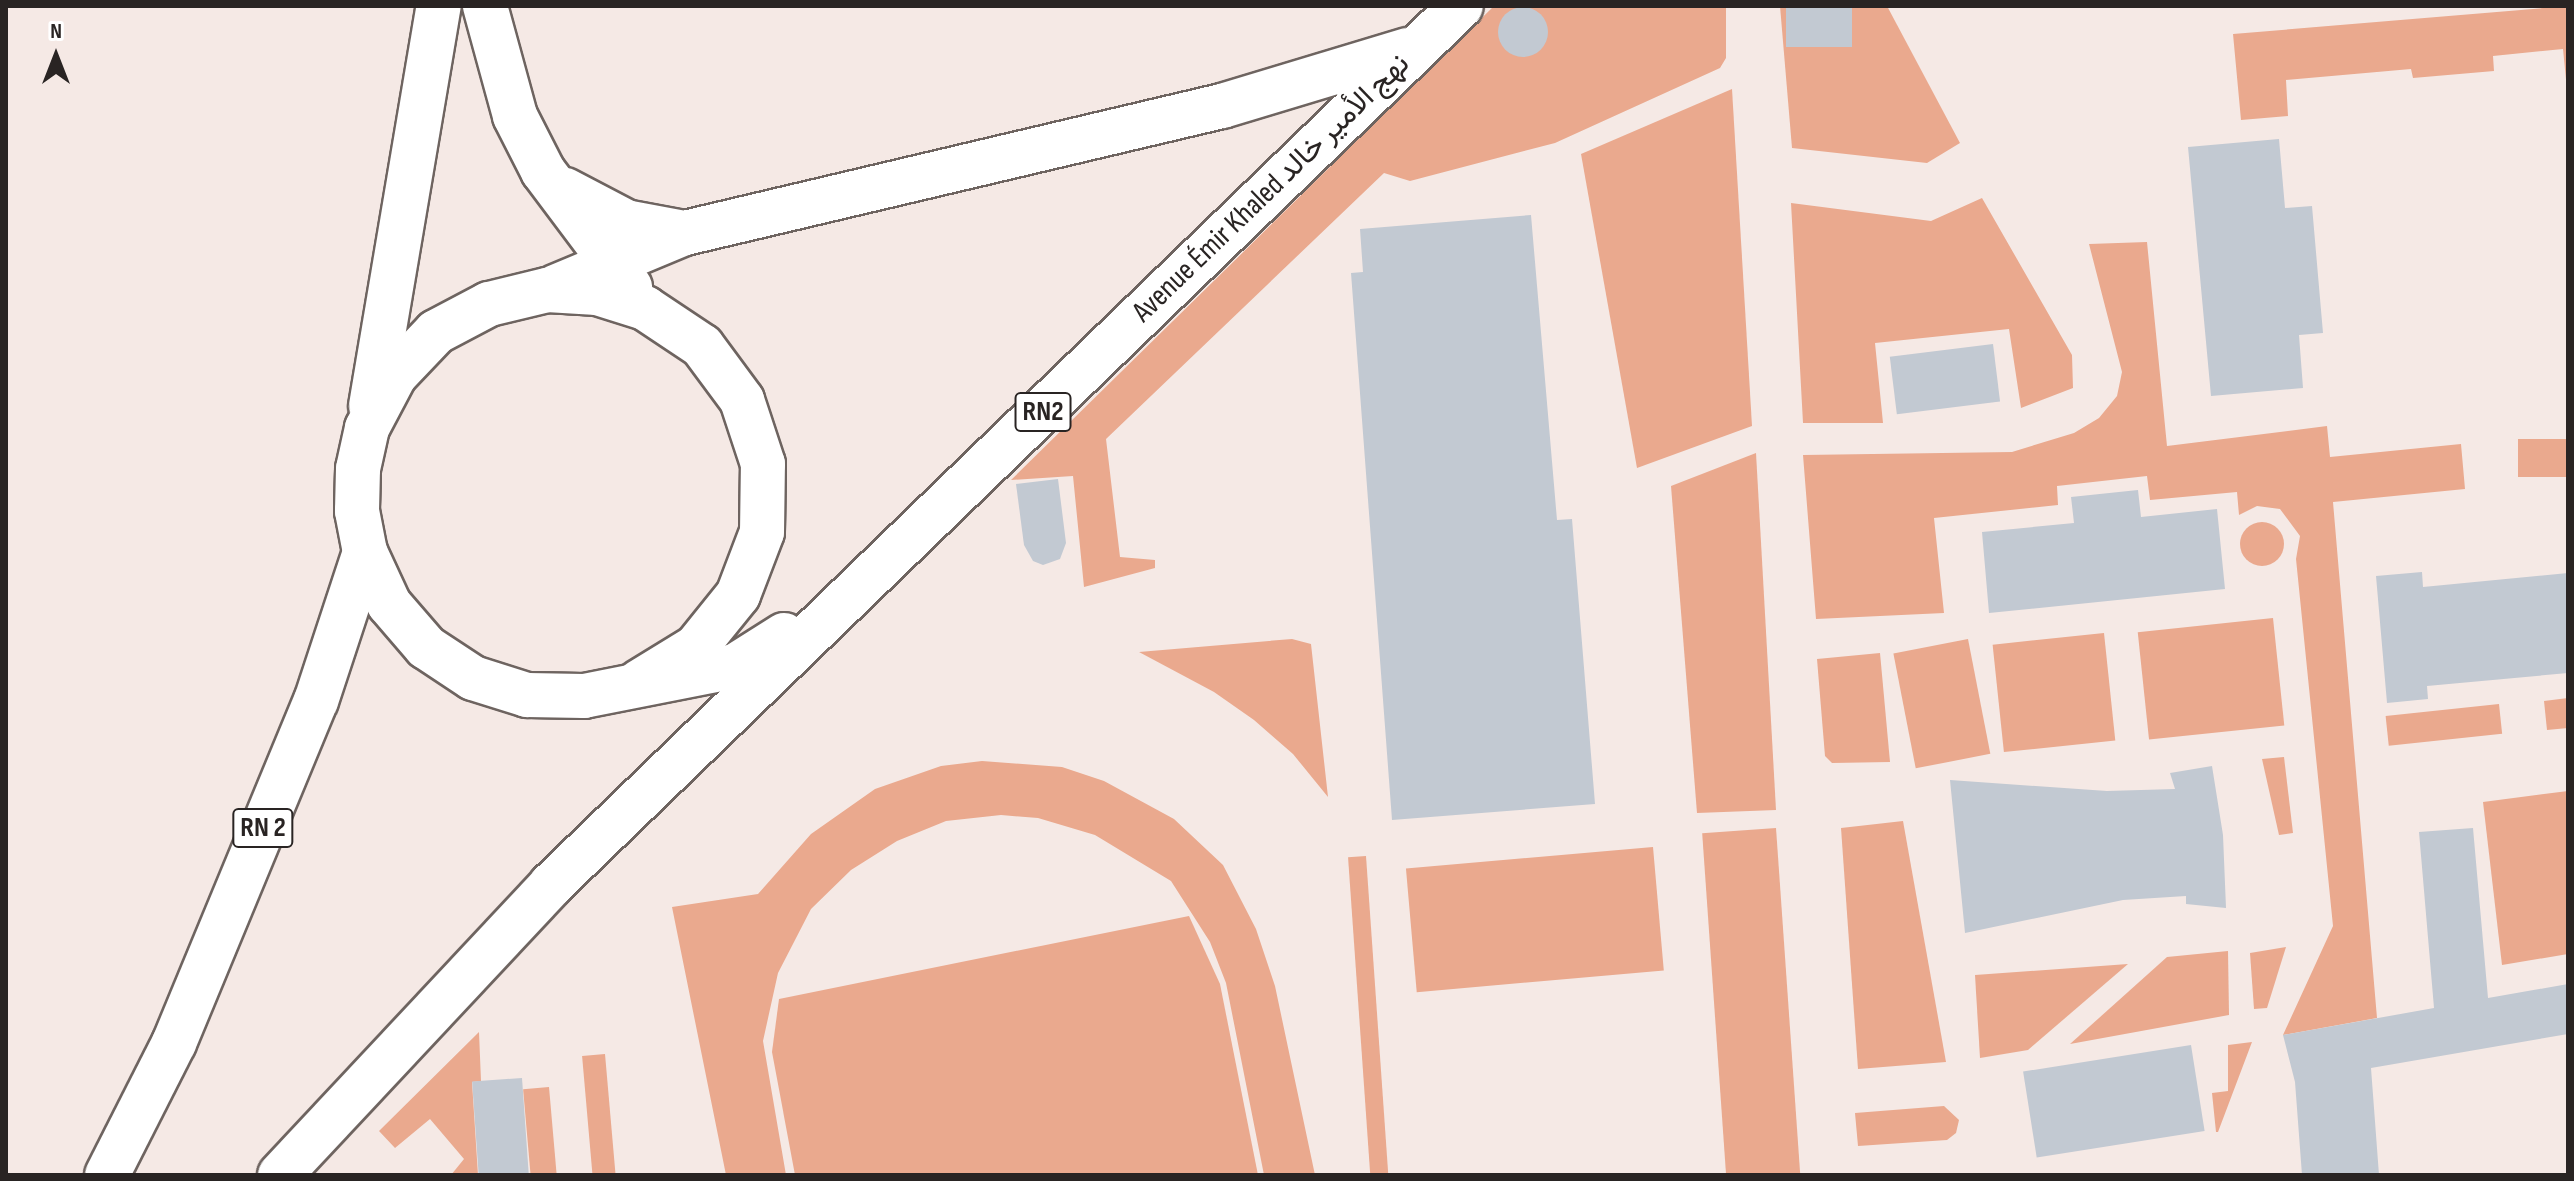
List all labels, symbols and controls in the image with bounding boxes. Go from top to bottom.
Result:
north arrow [16,16,96,96]
text: N [50,18,62,45]
street label: Avenue Émir Khaled نهج الأمير خالد [1125,46,1417,330]
road number: RN2 [1013,388,1073,436]
road number: RN 2 [231,804,295,852]

